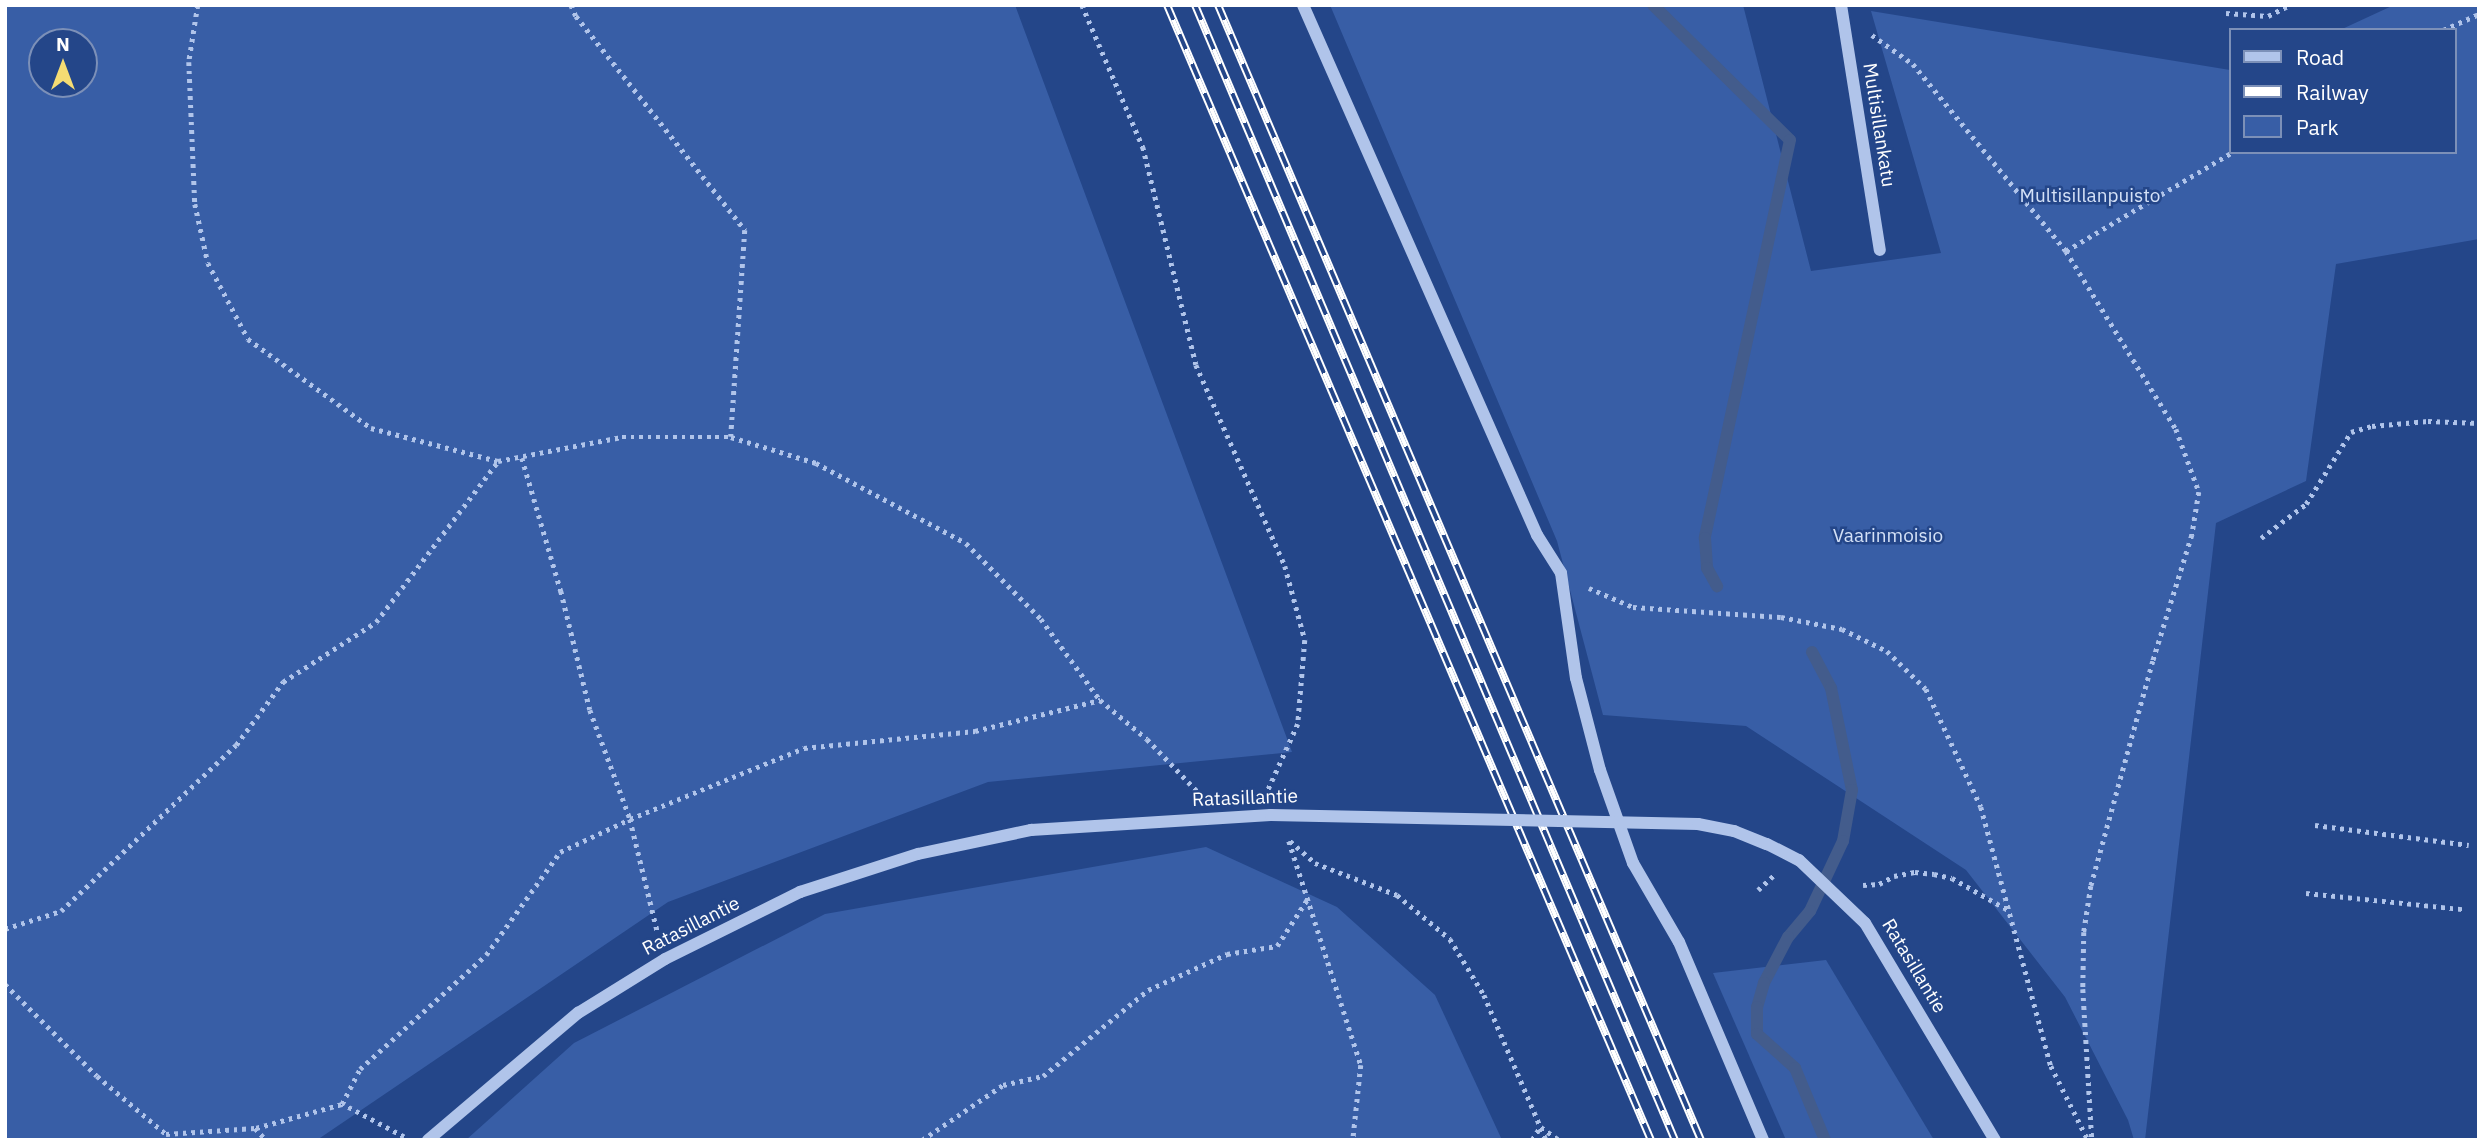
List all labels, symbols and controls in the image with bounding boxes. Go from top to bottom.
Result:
north arrow [28,28,98,98]
legend [2228,28,2456,154]
text: N [56,32,70,56]
text: Road [2296,43,2344,71]
street label: Multisillankatu [1858,61,1900,189]
text: Railway [2296,78,2369,106]
text: Park [2296,113,2339,141]
park label: Multisillanpuisto [2020,185,2160,207]
park label: Vaarinmoisio [1833,525,1943,547]
street label: Ratasillantie [1192,785,1298,811]
street label: Ratasillantie [639,892,743,960]
street label: Ratasillantie [1877,915,1951,1017]

